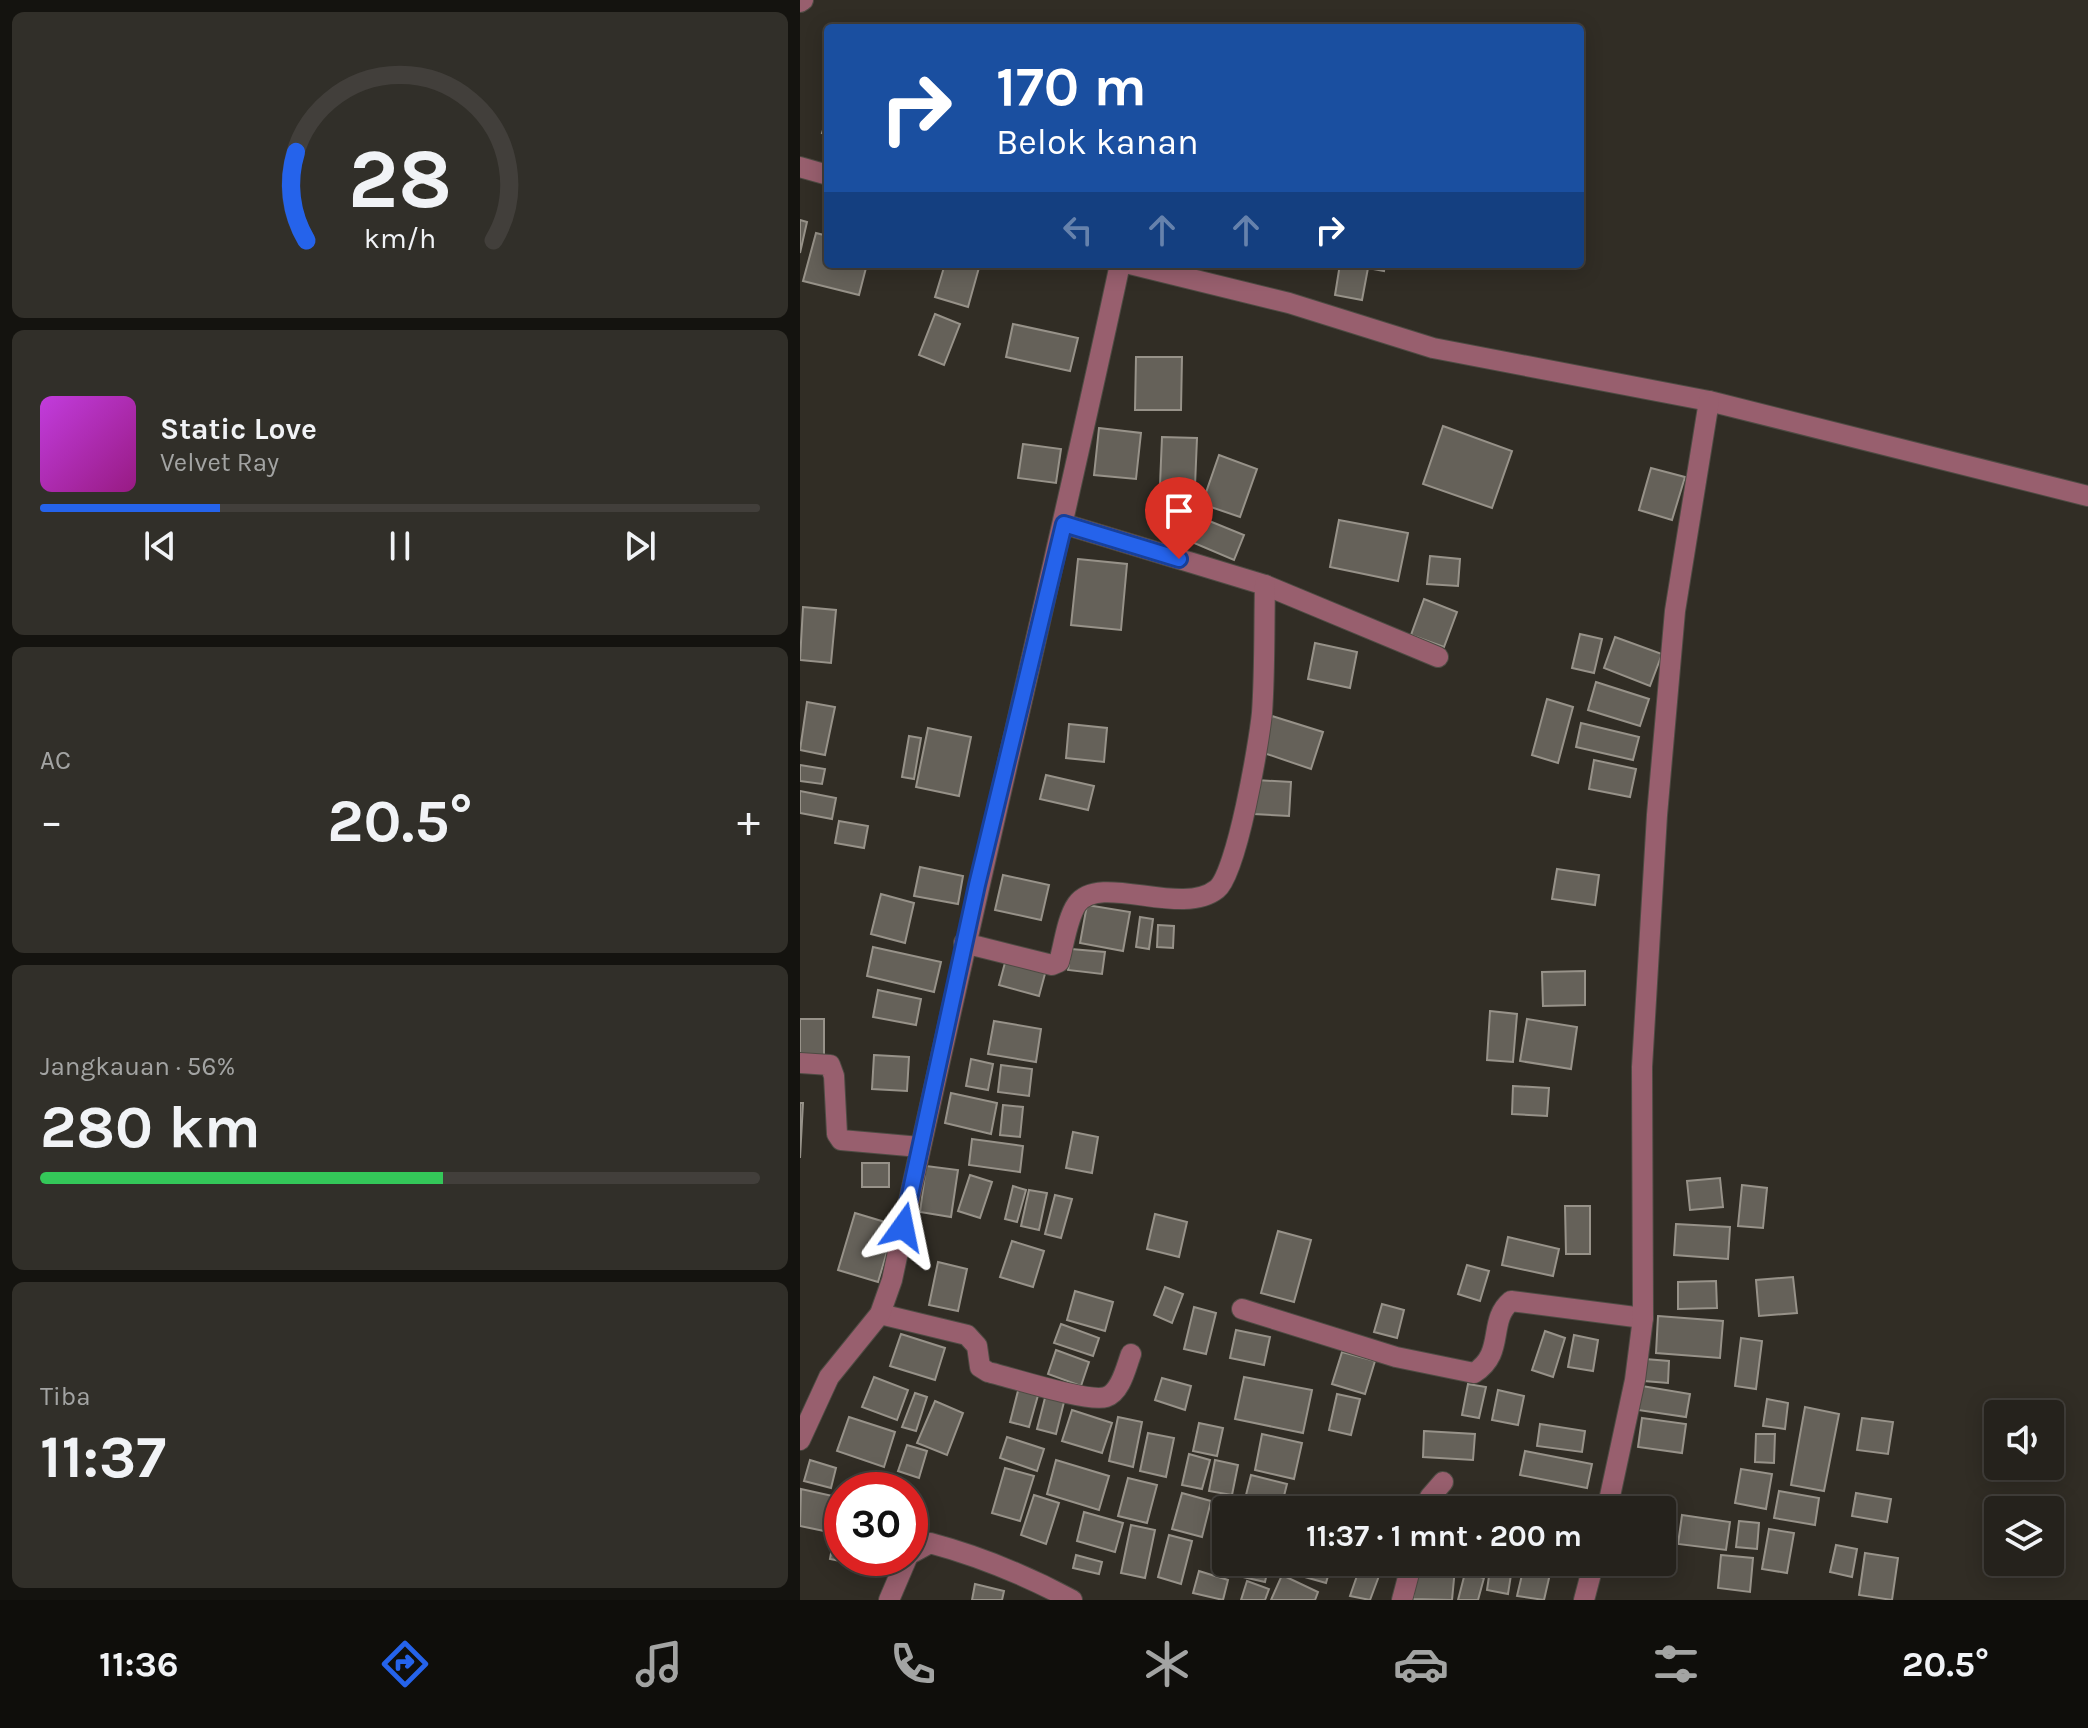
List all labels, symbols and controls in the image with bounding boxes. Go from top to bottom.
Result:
text: 170 m [996,54,1147,119]
icon: right [864,56,968,160]
text: Belok kanan [996,121,1199,163]
text: 28 [348,130,452,227]
icon: left [1056,208,1100,252]
icon: ahead [1140,208,1184,252]
icon: ahead [1224,208,1268,252]
icon: right [1308,208,1352,252]
text: km/h [364,222,436,255]
text: Static Love [160,411,317,447]
text: Velvet Ray [160,447,279,478]
pin [1145,477,1213,559]
icon: arrive [1157,489,1201,533]
icon: previous [138,524,182,568]
icon: pause [378,524,422,568]
icon: next [618,524,662,568]
text: AC [40,745,71,776]
text: 20.5° [327,786,473,856]
text: − [40,796,63,847]
text: + [737,796,760,847]
text: Jangkauan · 56% [40,1051,235,1082]
text: 280 km [40,1092,261,1162]
position arrow [861,1185,945,1269]
text: Tiba [40,1381,90,1412]
map controls [1984,1400,2064,1576]
button: sound [1984,1400,2064,1480]
text: 11:37 [40,1422,166,1492]
speed limit sign: 30 [824,1472,928,1576]
button: layers [1984,1496,2064,1576]
text: 11:37 · 1 mnt · 200 m [1306,1518,1582,1554]
icon: directions [377,1636,433,1692]
icon: music [631,1636,687,1692]
icon: phone [885,1636,941,1692]
icon: climate [1139,1636,1195,1692]
icon: car [1393,1636,1449,1692]
icon: filters [1648,1636,1704,1692]
text: 11:36 [99,1643,179,1685]
text: 20.5° [1902,1643,1989,1685]

